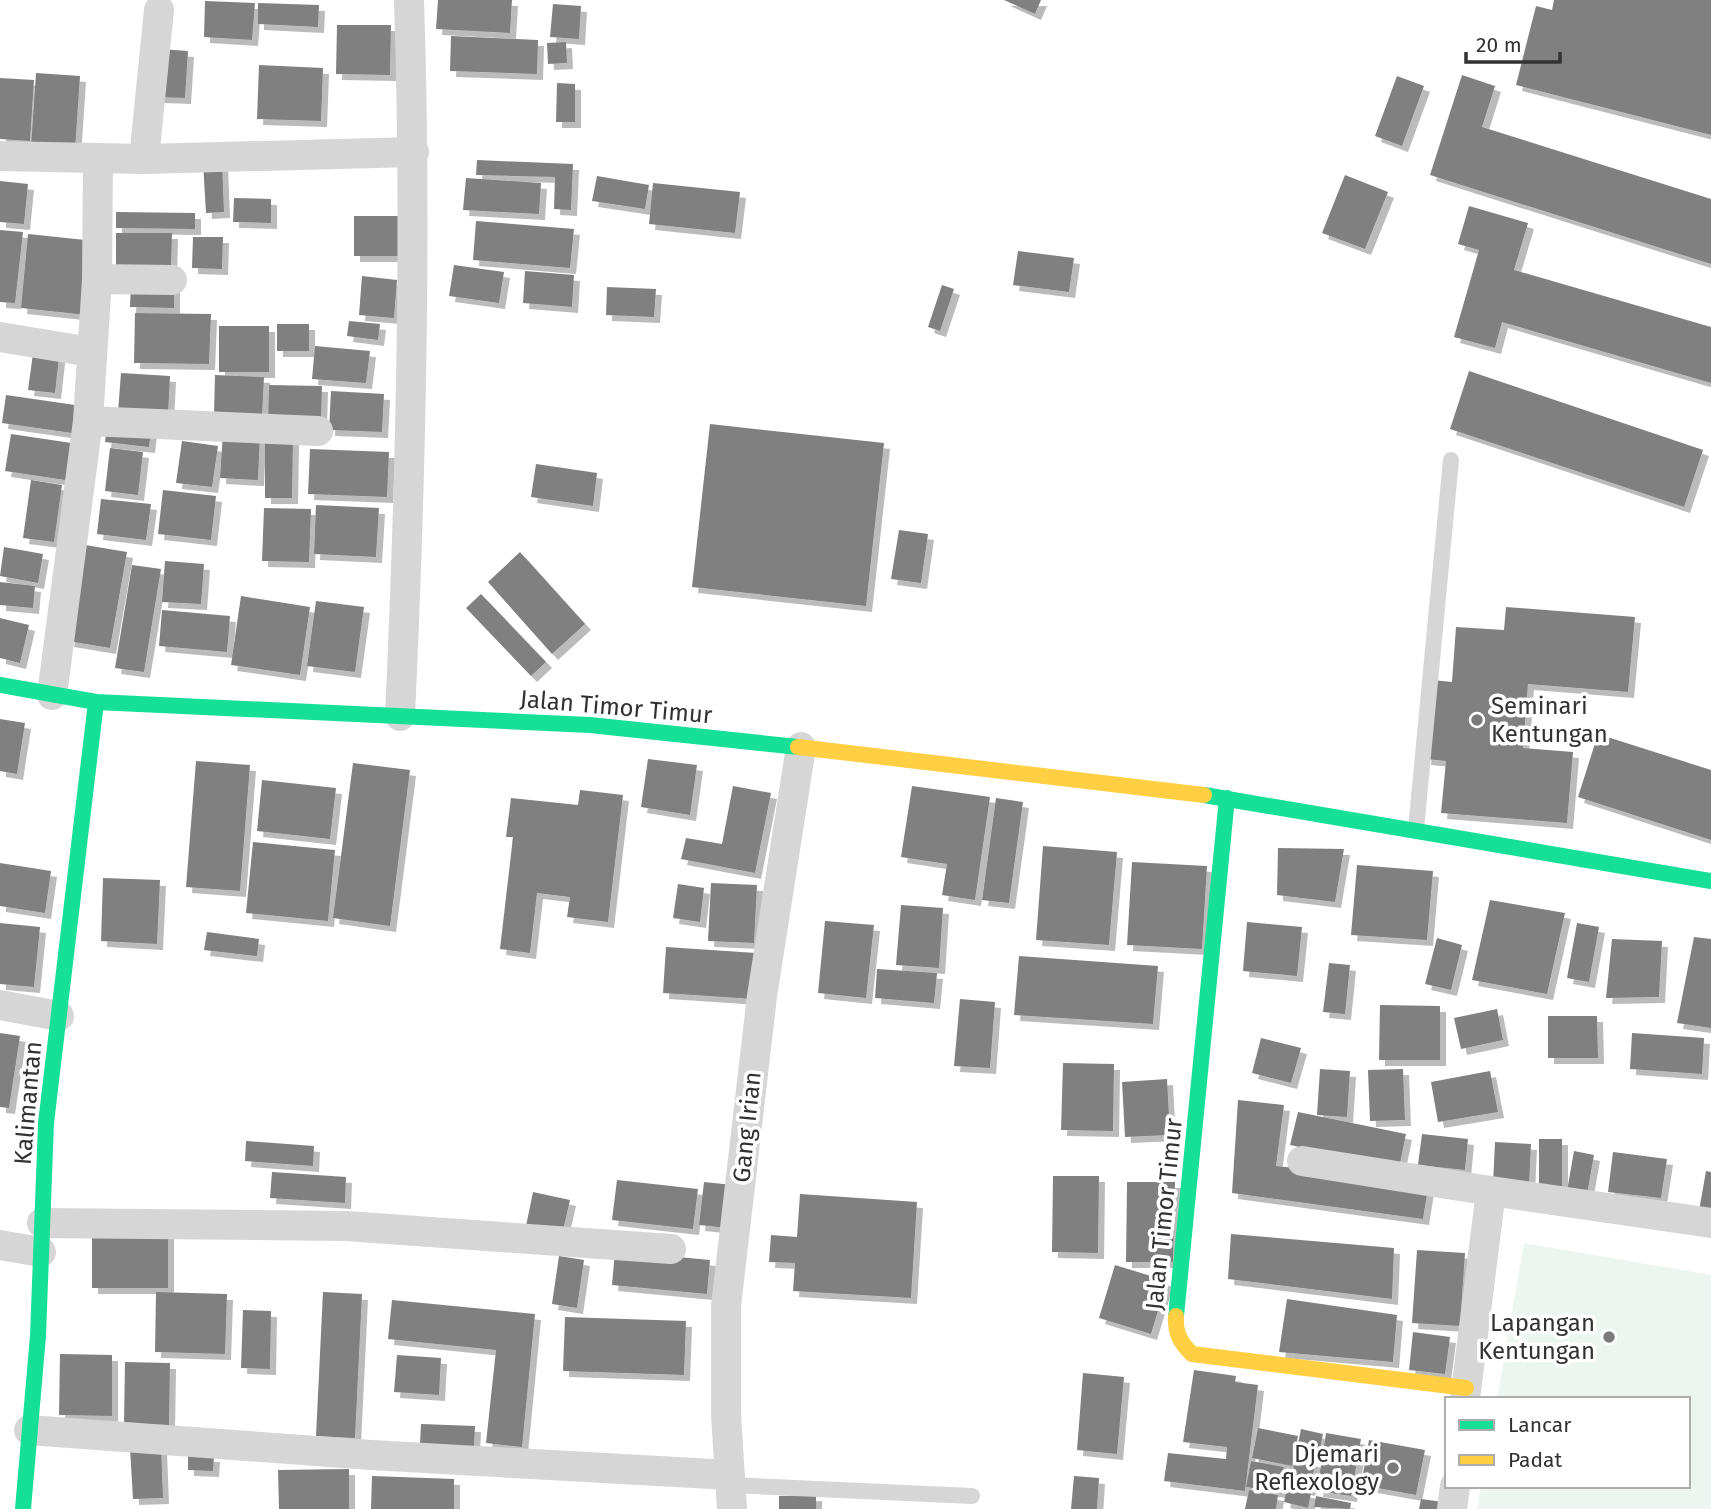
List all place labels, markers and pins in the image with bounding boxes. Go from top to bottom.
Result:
place label: Seminari Kentungan [1491,692,1608,748]
marker: Seminari Kentungan [1469,712,1485,728]
place label: Lapangan Kentungan [1478,1309,1595,1365]
marker: Lapangan Kentungan [1601,1329,1617,1345]
place label: Djemari Reflexology [1254,1440,1379,1496]
marker: Djemari Reflexology [1385,1460,1401,1476]

